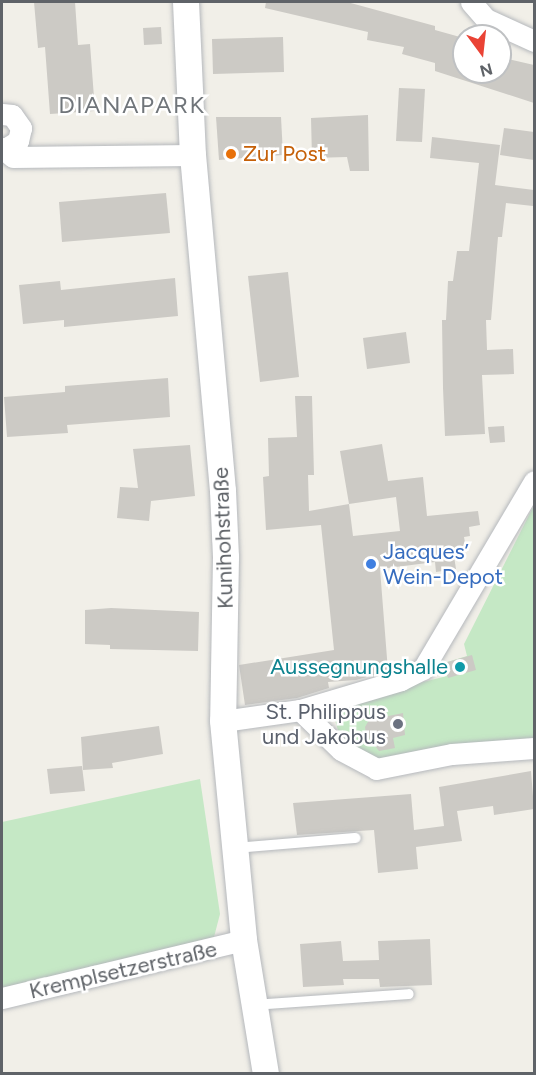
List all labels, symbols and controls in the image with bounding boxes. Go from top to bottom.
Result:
north arrow [452,24,512,84]
text: N [478,59,495,81]
district label: DIANAPARK [58,91,206,119]
place label: Zur Post [243,141,326,167]
marker: Zur Post [224,147,238,161]
street label: Kunihohstraße [207,467,239,609]
place label: Jacques’ Wein-Depot [383,538,503,590]
marker: Jacques’ Wein-Depot [364,557,378,571]
place label: Aussegnungshalle [270,654,448,680]
marker: Aussegnungshalle [453,660,467,674]
place label: St. Philippus und Jakobus [262,698,386,750]
marker: St. Philippus und Jakobus [391,717,405,731]
street label: Kremplsetzerstraße [27,936,219,1004]

